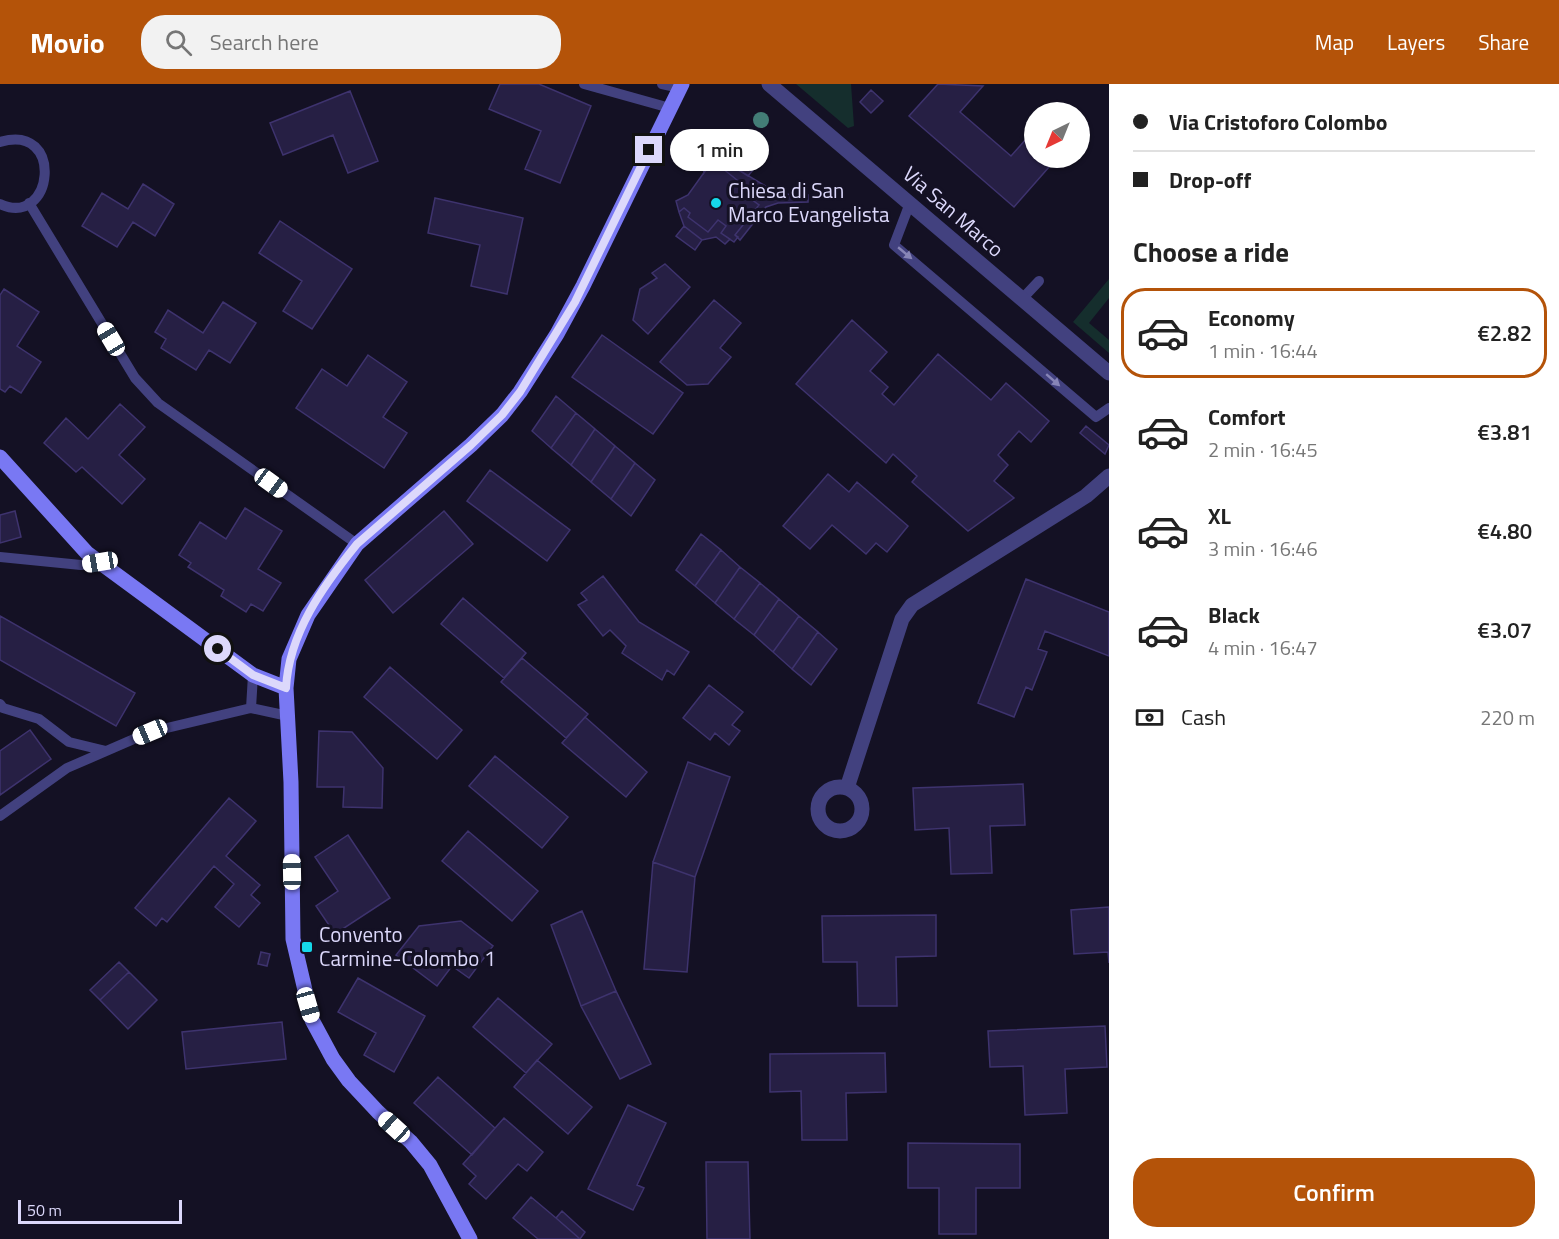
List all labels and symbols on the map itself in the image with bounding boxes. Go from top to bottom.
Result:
north arrow [1024,102,1090,168]
callout: 1 min [670,129,769,171]
route end [635,136,662,163]
street label: Via San Marco [896,158,1011,264]
place label: Chiesa di San Marco Evangelista [728,174,890,230]
marker: Chiesa di San Marco Evangelista [709,196,723,210]
one-way arrow [897,247,913,260]
car [94,319,128,359]
one-way arrow [1045,373,1060,386]
car [251,465,291,501]
car [81,550,119,574]
route start [204,635,231,662]
car [130,717,170,747]
car [283,854,301,890]
place label: Convento Carmine-Colombo 1 [319,918,496,974]
marker: Convento Carmine-Colombo 1 [300,940,314,954]
car [294,985,322,1025]
car [375,1108,413,1146]
scale bar [18,1197,182,1224]

